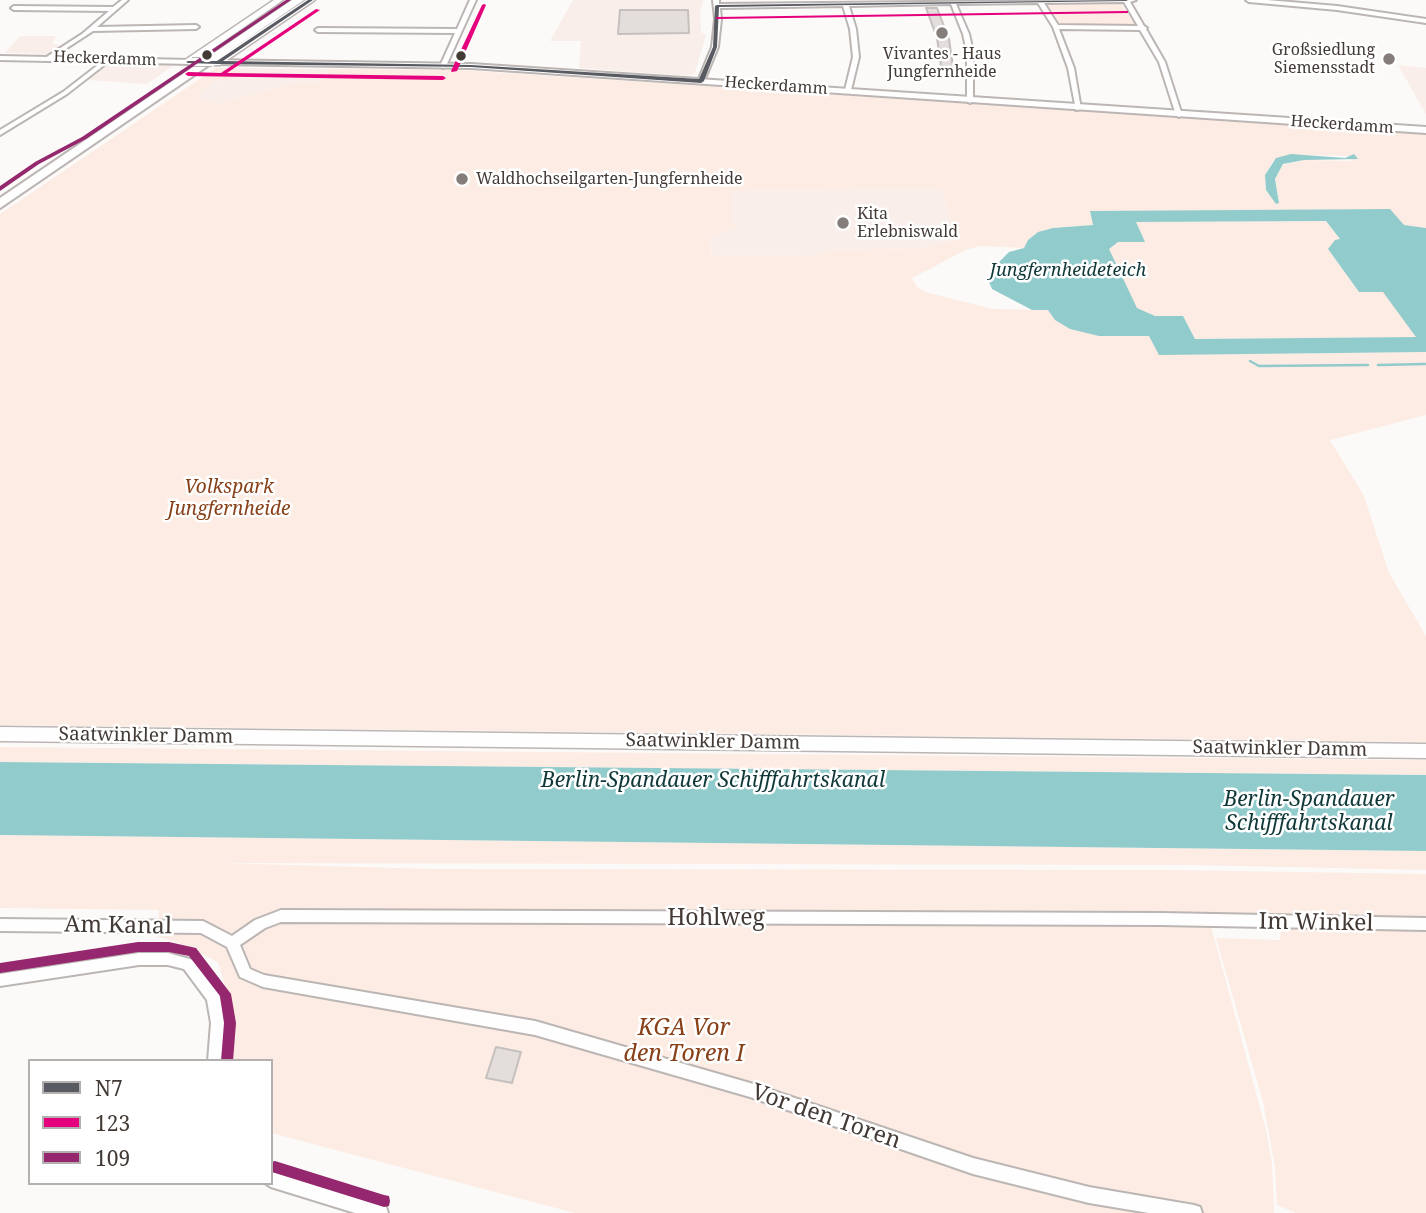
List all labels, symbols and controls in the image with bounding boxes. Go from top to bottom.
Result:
marker: Vivantes - Haus Jungfernheide [934,25,950,41]
place label: Großsiedlung Siemensstadt [1272,40,1375,78]
place label: Vivantes - Haus Jungfernheide [883,44,1001,82]
street label: Heckerdamm [53,48,157,70]
unlabelled marker [200,48,214,62]
unlabelled marker [454,49,468,63]
marker: Großsiedlung Siemensstadt [1381,51,1397,67]
street label: Heckerdamm [724,73,828,99]
street label: Heckerdamm [1290,112,1394,138]
place label: Waldhochseilgarten-Jungfernheide [476,169,743,189]
marker: Waldhochseilgarten-Jungfernheide [454,171,470,187]
place label: Kita Erlebniswald [857,204,958,242]
marker: Kita Erlebniswald [835,215,851,231]
water label: Jungfernheideteich [990,260,1146,282]
park label: Volkspark Jungfernheide [168,477,290,521]
street label: Saatwinkler Damm [59,723,233,749]
street label: Saatwinkler Damm [626,729,800,755]
street label: Saatwinkler Damm [1193,736,1367,762]
water label: Berlin-Spandauer Schifffahrtskanal [541,768,885,794]
water label: Berlin-Spandauer Schifffahrtskanal [1223,787,1395,837]
street label: Hohlweg [667,904,765,932]
street label: Im Winkel [1258,908,1374,938]
street label: Am Kanal [64,911,172,941]
park label: KGA Vor den Toren I [624,1014,744,1068]
legend [28,1059,273,1185]
text: N7 [95,1074,123,1102]
street label: Vor den Toren [748,1079,904,1155]
text: 123 [95,1109,130,1137]
text: 109 [95,1144,130,1172]

